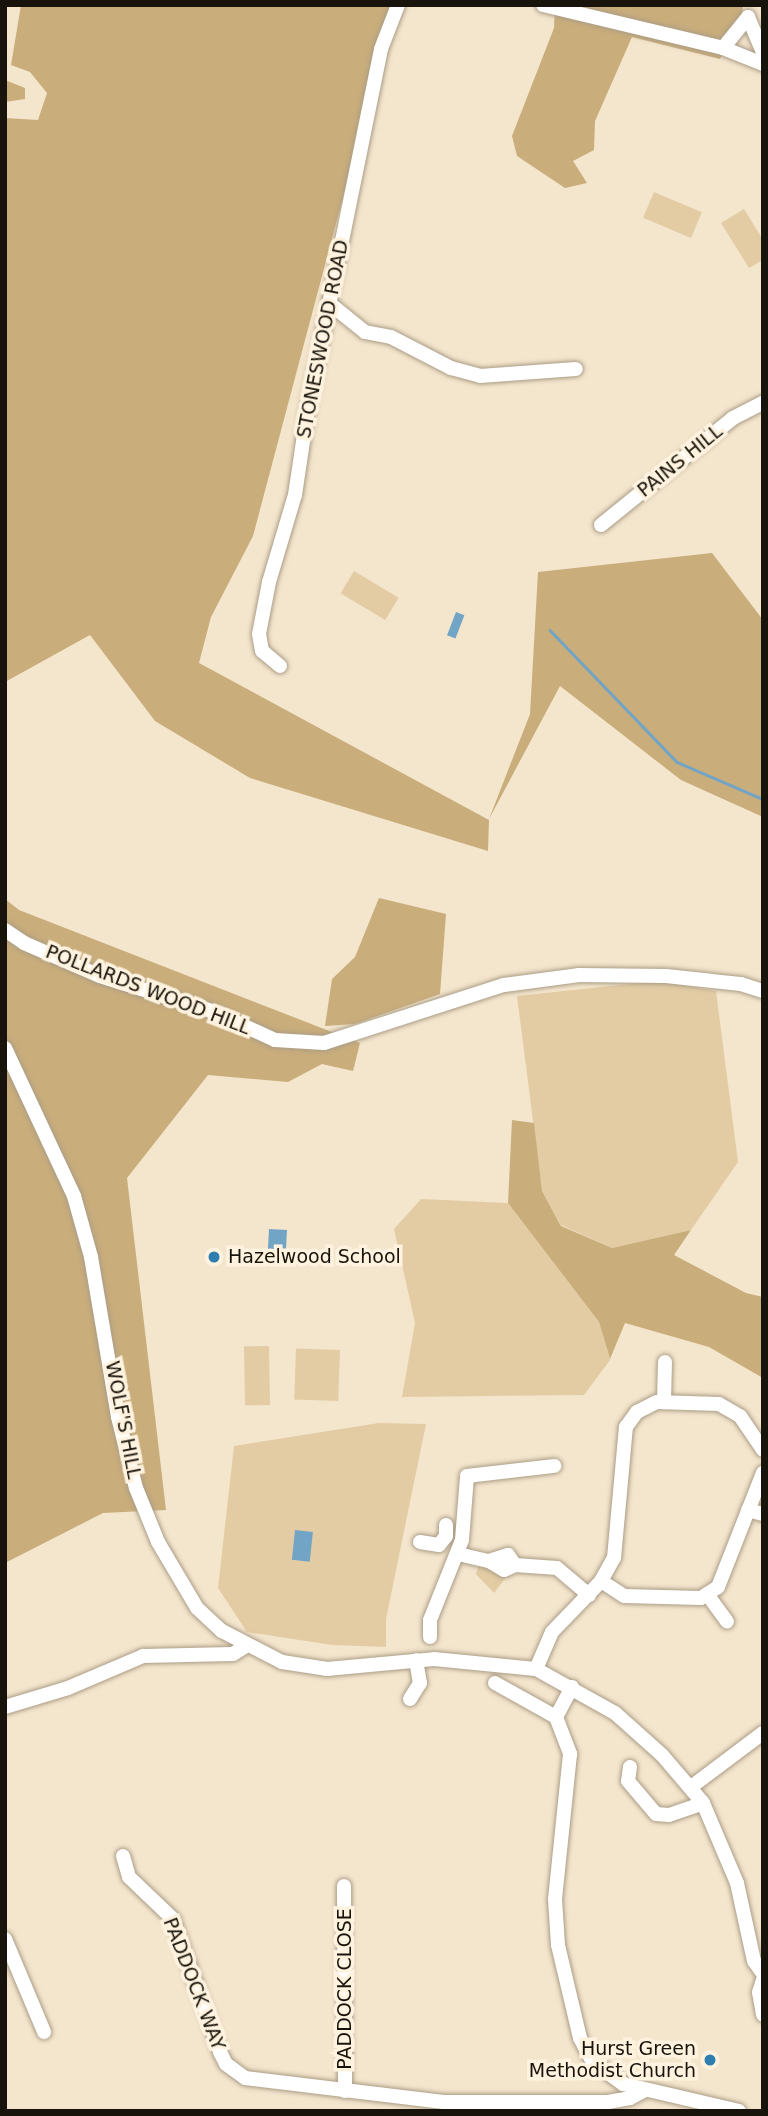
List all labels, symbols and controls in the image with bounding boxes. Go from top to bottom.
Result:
street label: STONESWOOD ROAD [293,238,353,440]
street label: PAINS HILL [633,420,727,502]
street label: POLLARDS WOOD HILL [42,940,254,1040]
place label: Hazelwood School [228,1246,401,1268]
marker: Hazelwood School [206,1249,222,1265]
street label: WOLF'S HILL [100,1359,146,1481]
street label: PADDOCK CLOSE [334,1908,356,2070]
street label: PADDOCK WAY [158,1915,230,2053]
place label: Hurst Green Methodist Church [529,2038,696,2082]
marker: Hurst Green Methodist Church [702,2052,718,2068]

